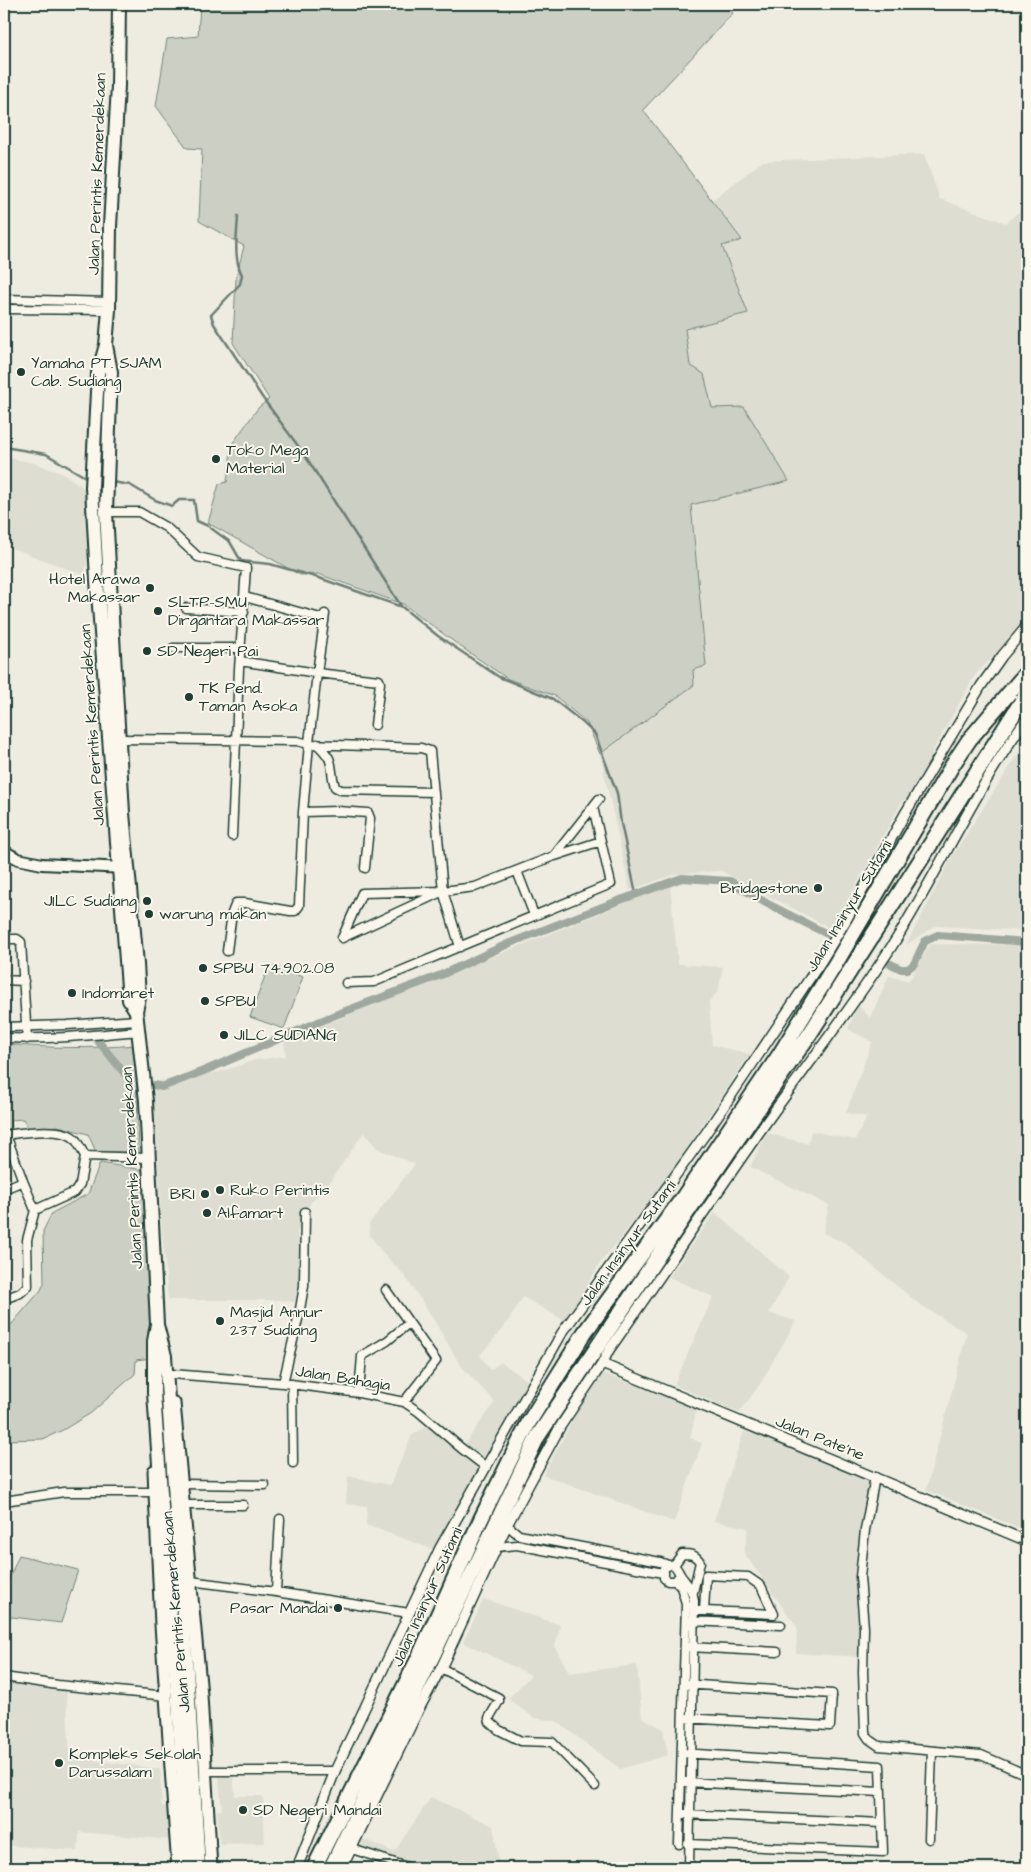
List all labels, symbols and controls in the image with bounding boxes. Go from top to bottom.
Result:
street label: Jalan Perintis Kemerdekaan [82,72,112,276]
place label: Yamaha PT. SJAM Cab. Sudiang [31,352,162,393]
marker: Yamaha PT. SJAM Cab. Sudiang [15,366,27,378]
place label: Toko Mega Material [226,439,308,479]
marker: Toko Mega Material [210,453,222,465]
place label: Hotel Arawa Makassar [49,568,140,608]
marker: Hotel Arawa Makassar [144,582,156,594]
place label: SLTP-SMU Dirgantara Makassar [168,591,325,632]
marker: SLTP-SMU Dirgantara Makassar [152,605,164,617]
street label: Jalan Perintis Kemerdekaan [74,623,110,827]
place label: SD Negeri Pai [157,640,259,663]
marker: SD Negeri Pai [141,645,153,657]
place label: TK Pend. Taman Asoka [199,677,297,717]
marker: TK Pend. Taman Asoka [183,691,195,703]
street label: Jalan Insinyur Sutami [801,835,898,977]
place label: Bridgestone [720,877,808,900]
marker: Bridgestone [812,882,824,894]
place label: JILC Sudiang [44,890,137,913]
marker: JILC Sudiang [141,895,153,907]
place label: warung makan [159,903,266,926]
marker: warung makan [143,908,155,920]
place label: SPBU 74.902.08 [213,957,334,979]
marker: SPBU 74.902.08 [197,962,209,974]
place label: Indomaret [82,982,155,1004]
marker: Indomaret [66,987,78,999]
place label: SPBU [215,990,256,1012]
marker: SPBU [199,995,211,1007]
place label: JILC SUDIANG [234,1024,337,1046]
marker: JILC SUDIANG [218,1029,230,1041]
street label: Jalan Perintis Kemerdekaan [116,1066,148,1270]
street label: Jalan Insinyur Sutami [575,1175,682,1311]
place label: Ruko Perintis [230,1179,330,1201]
place label: BRI [170,1183,195,1205]
marker: Ruko Perintis [214,1184,226,1196]
marker: BRI [199,1188,211,1200]
place label: Alfamart [217,1202,284,1224]
marker: Alfamart [201,1207,213,1219]
place label: Masjid Annur 237 Sudiang [230,1301,323,1342]
marker: Masjid Annur 237 Sudiang [214,1315,226,1327]
street label: Jalan Bahagia [294,1360,392,1397]
street label: Jalan Pate'ne [772,1410,868,1466]
street label: Jalan Perintis Kemerdekaan [156,1510,196,1714]
street label: Jalan Insinyur Sutami [386,1523,469,1671]
place label: Pasar Mandai [230,1597,329,1619]
marker: Pasar Mandai [332,1602,344,1614]
place label: Kompleks Sekolah Darussalam [69,1743,201,1783]
marker: Kompleks Sekolah Darussalam [53,1757,65,1769]
place label: SD Negeri Mandai [253,1799,382,1822]
marker: SD Negeri Mandai [237,1804,249,1816]

